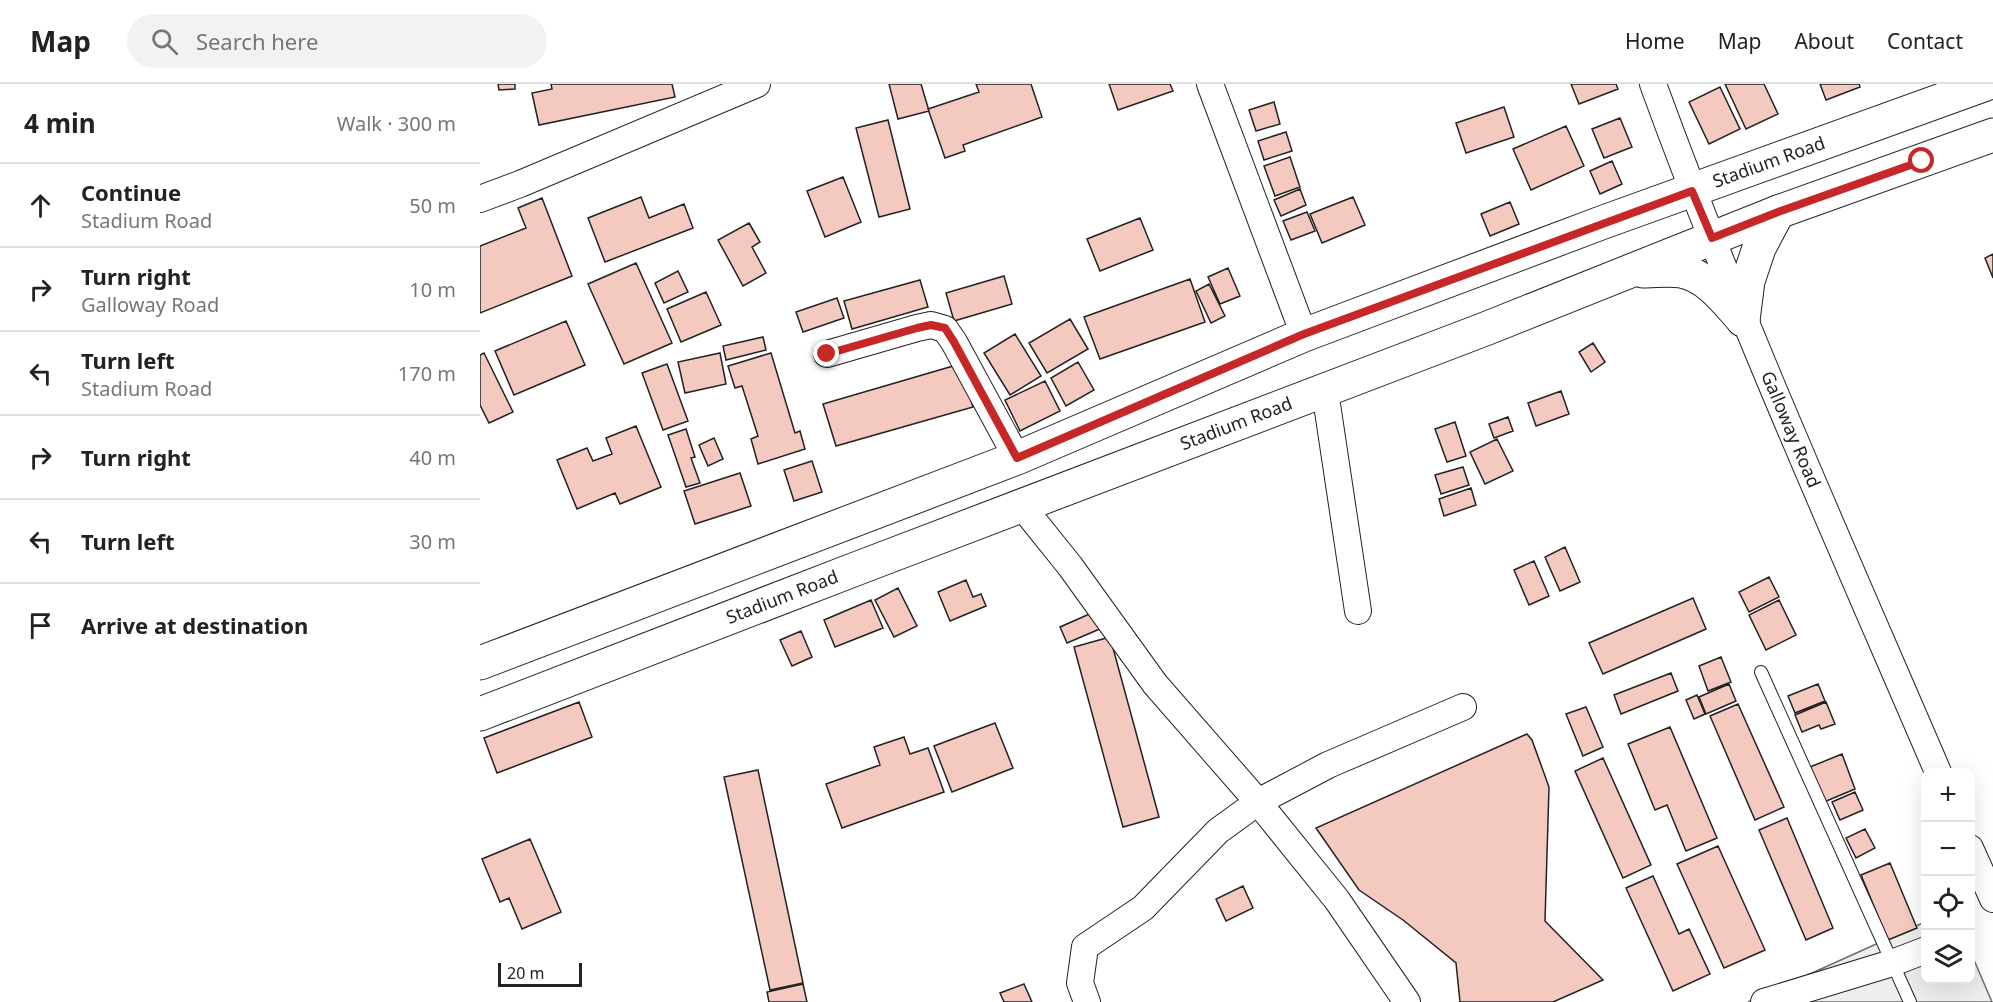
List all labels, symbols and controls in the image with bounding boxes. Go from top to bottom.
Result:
search box [127,14,547,68]
text: Map [30,22,91,60]
icon: search [148,25,181,58]
text: Search here [196,26,318,56]
text: Home [1625,27,1685,55]
text: Map [1718,27,1761,55]
text: About [1794,27,1854,55]
text: Contact [1887,27,1963,55]
text: 4 min [24,105,96,141]
text: Walk · 300 m [337,110,456,137]
street label: Stadium Road [1709,130,1828,193]
route start [1908,147,1934,173]
text: Continue [81,177,181,207]
icon: ahead [24,189,57,222]
text: 50 m [409,192,456,219]
text: Stadium Road [81,207,212,234]
text: Turn right [81,261,191,291]
icon: right [24,273,57,306]
text: 10 m [409,276,456,303]
text: Galloway Road [81,291,219,318]
route end [813,340,839,366]
text: Turn left [81,345,175,375]
icon: left [24,357,57,390]
text: 170 m [398,360,456,387]
street label: Galloway Road [1756,367,1827,491]
text: Stadium Road [81,375,212,402]
street label: Stadium Road [1176,391,1295,455]
icon: right [24,441,57,474]
text: Turn right [81,442,191,472]
text: 40 m [409,444,456,471]
icon: left [24,525,57,558]
text: Turn left [81,526,175,556]
text: 30 m [409,528,456,555]
street label: Stadium Road [722,564,841,629]
icon: arrive [24,609,57,642]
text: Arrive at destination [81,610,308,640]
map controls [1921,768,1975,984]
button: + [1921,768,1975,822]
button: − [1921,822,1975,876]
button: locate [1921,876,1975,930]
button: layers [1921,930,1975,984]
scale bar [498,960,582,988]
text: 20 m [507,962,544,984]

